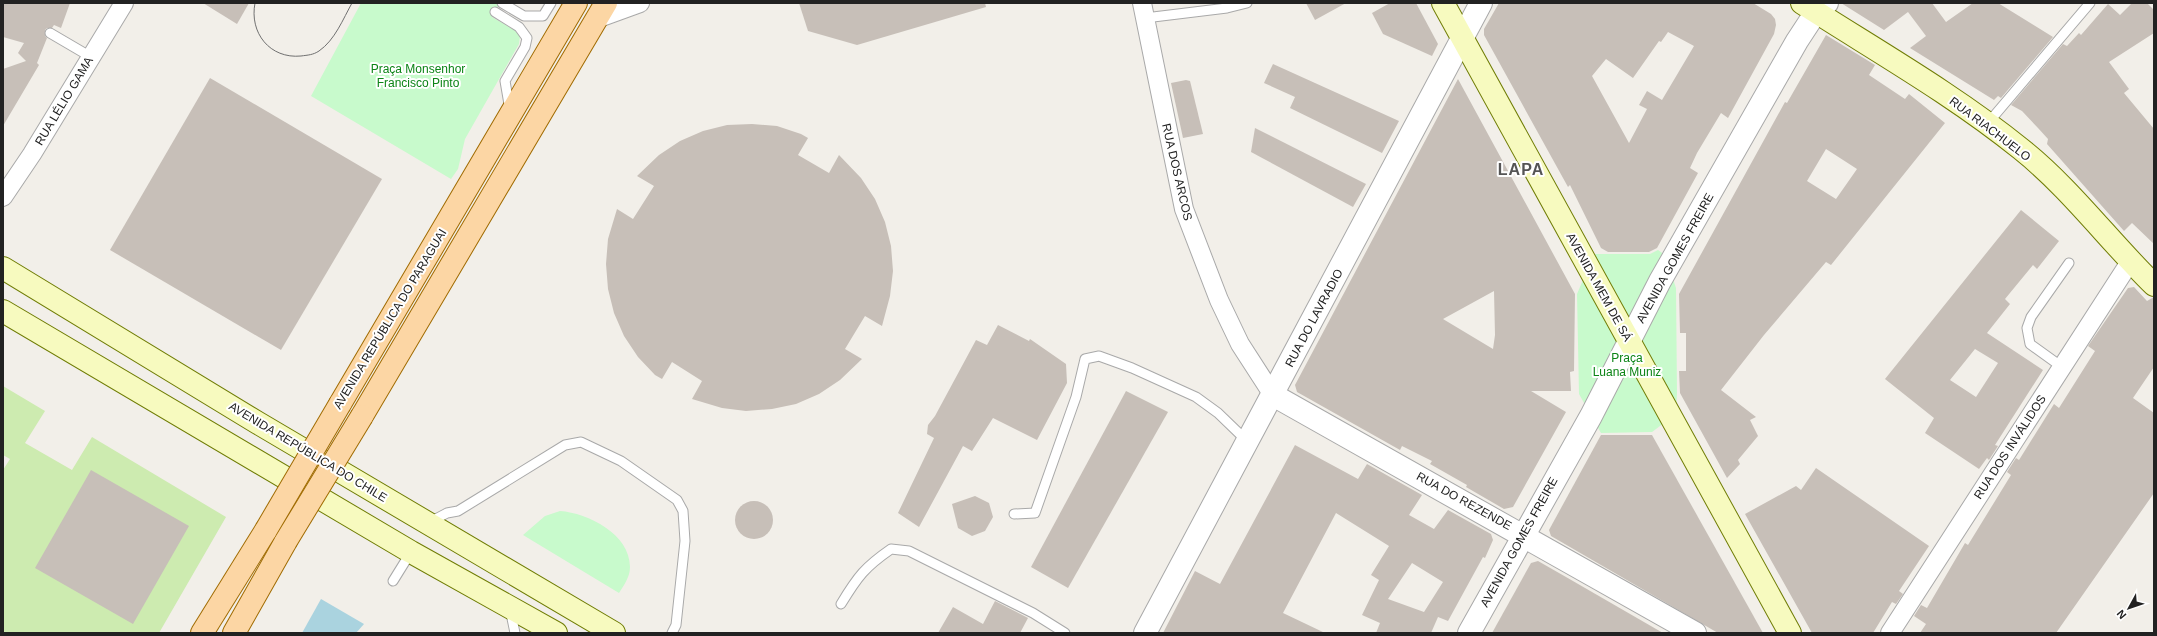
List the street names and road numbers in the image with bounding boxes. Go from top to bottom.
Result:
street label: RUA LÉLIO GAMA [31,54,96,148]
street label: RUA RIACHUELO [1947,94,2033,164]
street label: RUA DOS ARCOS [1159,122,1195,222]
street label: AVENIDA GOMES FREIRE [1633,191,1717,325]
street label: AVENIDA REPÚBLICA DO PARAGUAI [330,226,449,412]
street label: AVENIDA MEM DE SÁ [1563,230,1636,344]
street label: RUA DO LAVRADIO [1282,267,1346,369]
street label: RUA DOS INVÁLIDOS [1970,392,2049,502]
street label: AVENIDA REPÚBLICA DO CHILE [226,398,390,505]
street label: RUA DO REZENDE [1414,469,1514,533]
street label: AVENIDA GOMES FREIRE [1477,475,1561,609]

